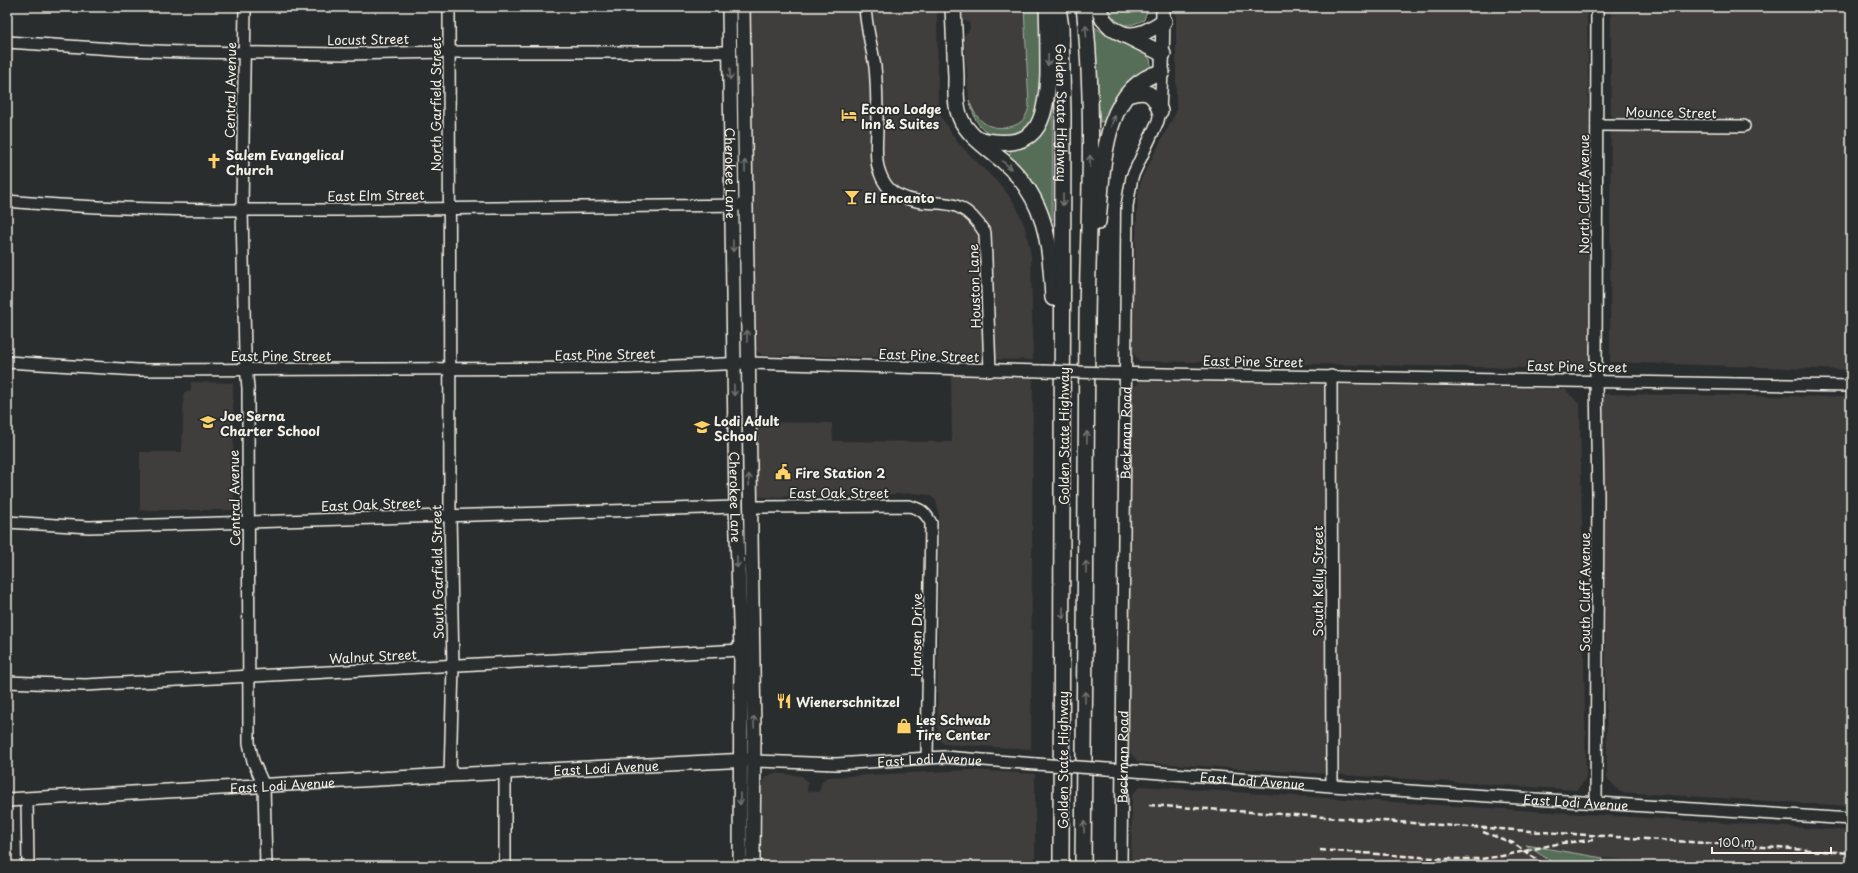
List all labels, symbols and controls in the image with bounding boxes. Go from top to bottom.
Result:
one-way arrow [1083,25,1090,38]
street label: Locust Street [327,29,409,49]
street label: North Garfield Street [426,37,445,171]
street label: Central Avenue [220,42,240,138]
street label: Golden State Highway [1052,43,1073,182]
one-way arrow [1044,53,1052,66]
one-way arrow [727,67,734,80]
place label: Econo Lodge Inn & Suites [861,99,941,133]
street label: Mounce Street [1625,102,1717,122]
hotel icon: Econo Lodge Inn & Suites [840,106,858,124]
one-way arrow [1109,115,1117,127]
street label: Cherokee Lane [721,127,741,219]
street label: North Cluff Avenue [1574,134,1593,254]
place label: Salem Evangelical Church [226,145,344,179]
church icon: Salem Evangelical Church [205,152,223,170]
one-way arrow [1086,155,1094,168]
one-way arrow [741,160,749,173]
one-way arrow [1001,160,1012,169]
street label: East Elm Street [327,185,425,205]
bar icon: El Encanto [843,188,861,206]
place label: El Encanto [864,188,935,207]
one-way arrow [1059,193,1067,206]
one-way arrow [729,239,737,252]
street label: Houston Lane [963,243,985,329]
one-way arrow [743,330,751,343]
street label: East Pine Street [555,344,655,364]
street label: East Pine Street [878,344,980,366]
street label: East Pine Street [231,346,331,365]
street label: East Pine Street [1203,351,1303,371]
street label: East Pine Street [1527,356,1627,376]
street label: Golden State Highway [1054,367,1073,505]
one-way arrow [730,383,738,396]
street label: Beckman Road [1115,386,1135,480]
place label: Joe Serna Charter School [220,406,320,440]
place label: Lodi Adult School [714,411,780,445]
school or university icon: Joe Serna Charter School [199,413,217,431]
school or university icon: Lodi Adult School [693,418,711,436]
one-way arrow [1083,431,1090,444]
street label: Central Avenue [224,450,244,546]
street label: Cherokee Lane [726,451,747,543]
public building icon: Fire Station 2 [774,463,792,481]
place label: Fire Station 2 [795,463,885,482]
one-way arrow [745,474,753,487]
street label: East Oak Street [789,483,889,502]
street label: East Oak Street [321,493,421,515]
street label: South Garfield Street [426,505,448,639]
street label: South Kelly Street [1308,526,1327,636]
street label: South Cluff Avenue [1575,532,1594,652]
one-way arrow [733,555,741,568]
one-way arrow [1082,561,1090,574]
street label: Hansen Drive [906,593,926,677]
one-way arrow [1059,606,1067,619]
street label: Walnut Street [329,644,417,668]
street label: Golden State Highway [1053,691,1072,829]
one-way arrow [1081,691,1089,704]
restaurant icon: Wienerschnitzel [775,692,793,710]
place label: Wienerschnitzel [796,692,900,711]
place label: Les Schwab Tire Center [916,710,991,744]
street label: Beckman Road [1112,710,1132,804]
one-way arrow [750,716,757,729]
shop icon: Les Schwab Tire Center [895,717,913,735]
street label: East Lodi Avenue [877,747,983,771]
street label: East Lodi Avenue [553,755,659,779]
street label: East Lodi Avenue [1199,767,1306,793]
street label: East Lodi Avenue [229,772,336,797]
street label: East Lodi Avenue [1523,789,1629,814]
one-way arrow [736,792,744,805]
one-way arrow [1080,821,1088,834]
scale bar [1712,829,1831,855]
text: 100 m [1718,833,1755,851]

